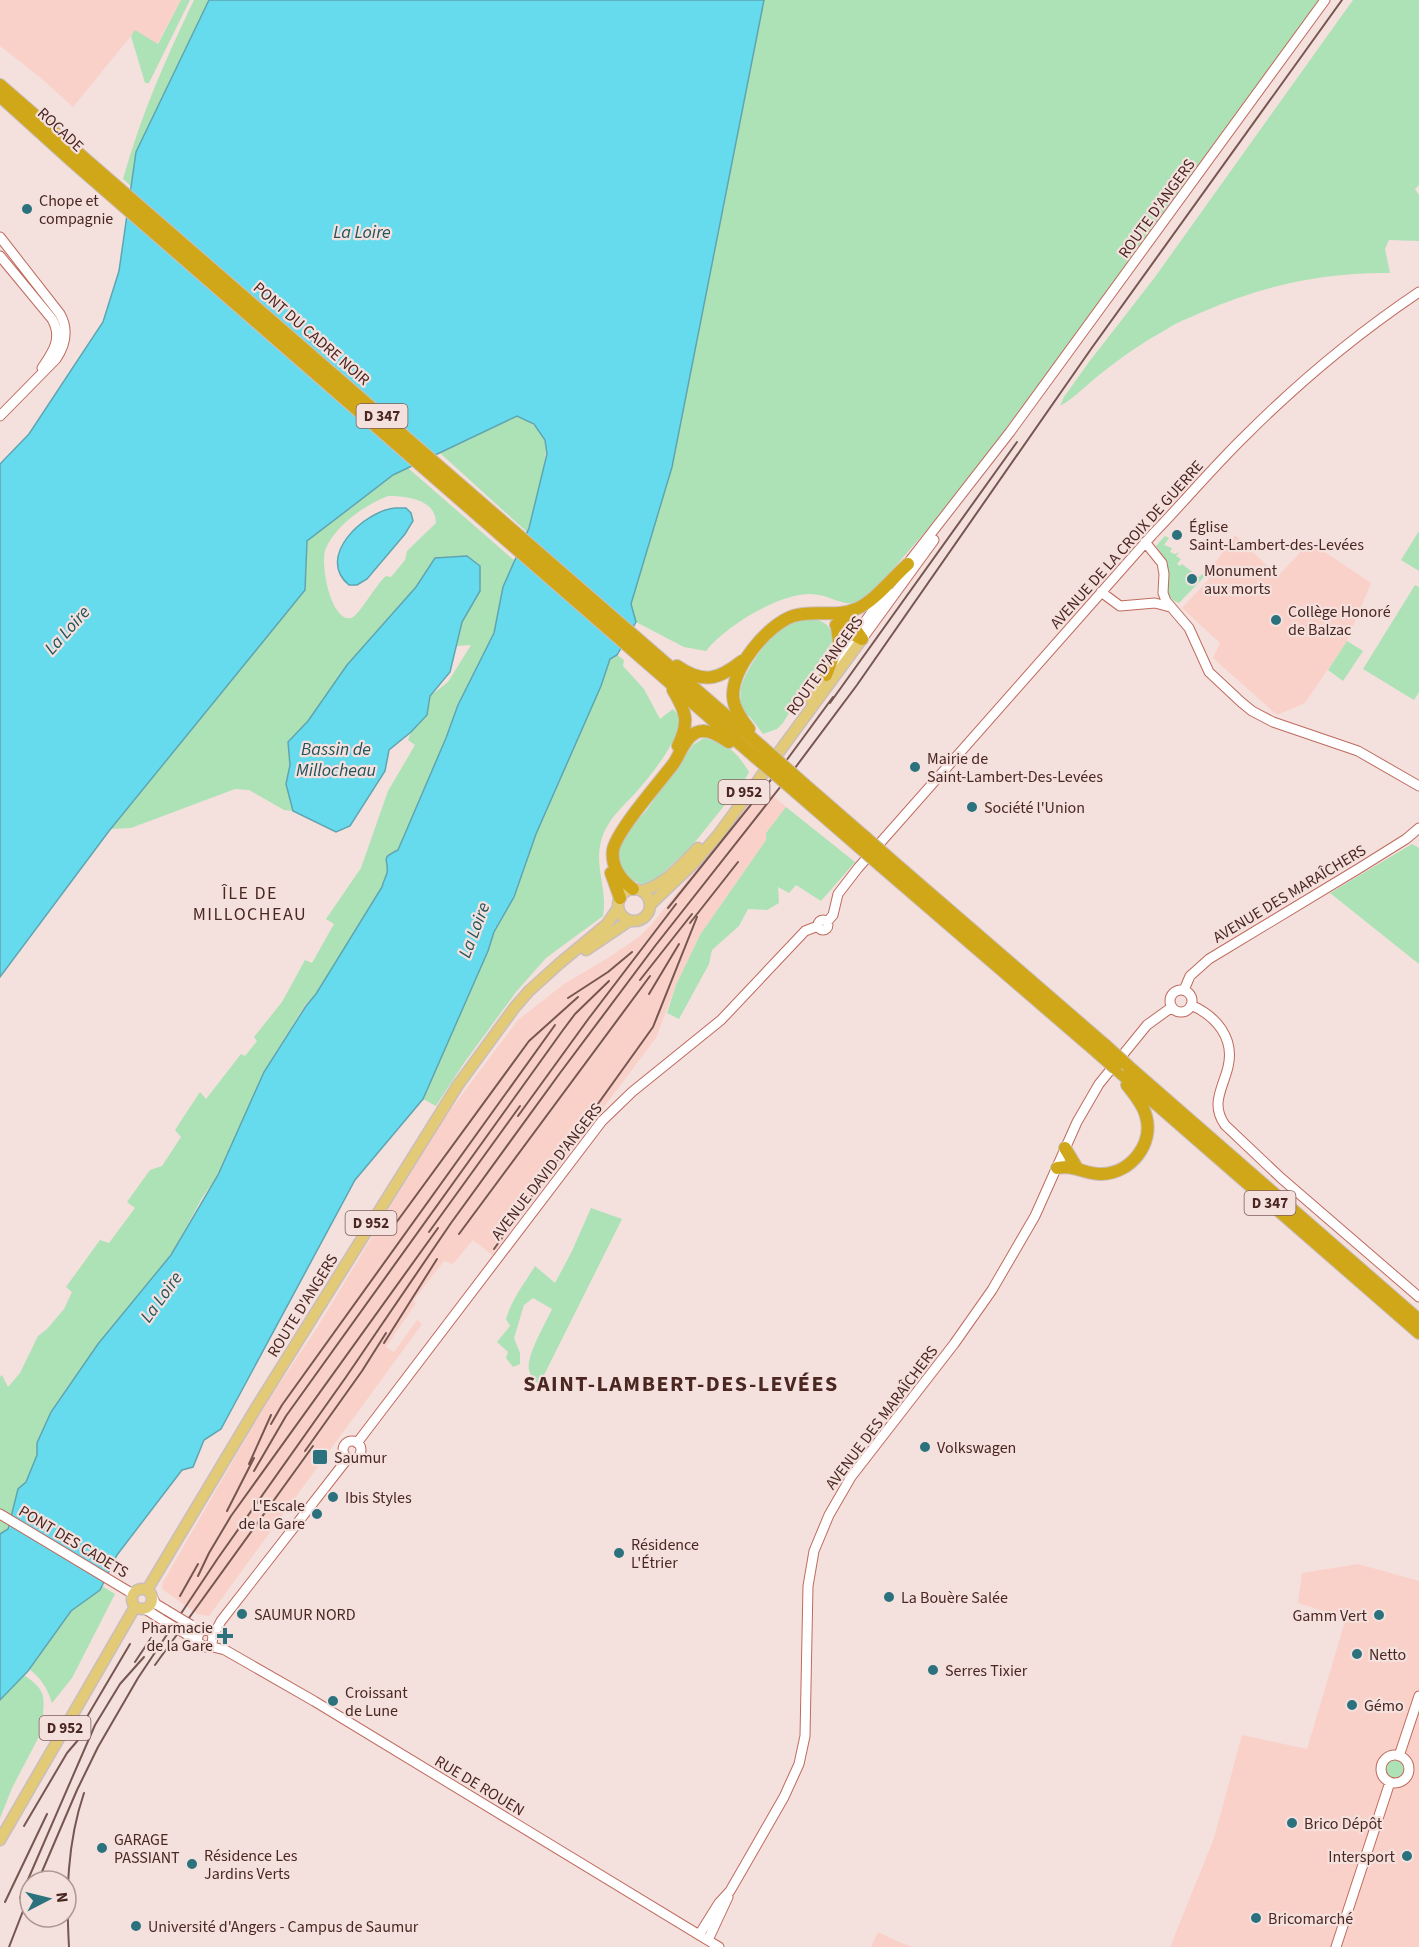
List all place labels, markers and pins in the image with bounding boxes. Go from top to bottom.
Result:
place label: Chope et compagnie [39,190,113,230]
marker: Chope et compagnie [20,202,34,216]
place label: Église Saint-Lambert-des-Levées [1189,516,1364,556]
marker: Église Saint-Lambert-des-Levées [1170,528,1184,542]
place label: Monument aux morts [1204,560,1278,600]
marker: Monument aux morts [1185,572,1199,586]
place label: Collège Honoré de Balzac [1288,601,1391,641]
marker: Collège Honoré de Balzac [1269,613,1283,627]
place label: Mairie de Saint-Lambert-Des-Levées [927,748,1103,788]
marker: Mairie de Saint-Lambert-Des-Levées [908,760,922,774]
place label: Société l'Union [984,797,1085,819]
marker: Société l'Union [965,800,979,814]
place label: Volkswagen [937,1437,1016,1459]
marker: Volkswagen [918,1440,932,1454]
place label: Saumur [334,1447,387,1469]
marker: Saumur [311,1448,329,1466]
place label: Ibis Styles [345,1487,412,1509]
marker: Ibis Styles [326,1490,340,1504]
place label: L'Escale de la Gare [238,1495,305,1535]
marker: L'Escale de la Gare [310,1507,324,1521]
place label: Résidence L'Étrier [631,1534,699,1574]
marker: Résidence L'Étrier [612,1546,626,1560]
place label: La Bouère Salée [901,1587,1008,1609]
marker: La Bouère Salée [882,1590,896,1604]
place label: SAUMUR NORD [254,1604,356,1626]
place label: Gamm Vert [1292,1605,1368,1627]
marker: SAUMUR NORD [235,1607,249,1621]
marker: Gamm Vert [1372,1608,1386,1622]
place label: Pharmacie de la Gare [141,1617,213,1657]
marker: Pharmacie de la Gare [218,1629,232,1643]
place label: Netto [1369,1644,1406,1666]
marker: Netto [1350,1647,1364,1661]
place label: Serres Tixier [945,1660,1028,1682]
marker: Serres Tixier [926,1663,940,1677]
place label: Croissant de Lune [345,1682,408,1722]
marker: Croissant de Lune [326,1694,340,1708]
place label: Gémo [1364,1695,1404,1717]
marker: Gémo [1345,1698,1359,1712]
place label: Brico Dépôt [1304,1813,1383,1835]
marker: Brico Dépôt [1285,1816,1299,1830]
place label: GARAGE PASSIANT [114,1829,180,1869]
marker: GARAGE PASSIANT [95,1841,109,1855]
place label: Résidence Les Jardins Verts [204,1845,298,1885]
place label: Intersport [1328,1846,1396,1868]
marker: Intersport [1400,1849,1414,1863]
marker: Résidence Les Jardins Verts [185,1857,199,1871]
place label: Bricomarché [1268,1908,1353,1930]
marker: Bricomarché [1249,1911,1263,1925]
place label: Université d'Angers - Campus de Saumur [148,1916,419,1938]
marker: Université d'Angers - Campus de Saumur [129,1919,143,1933]

